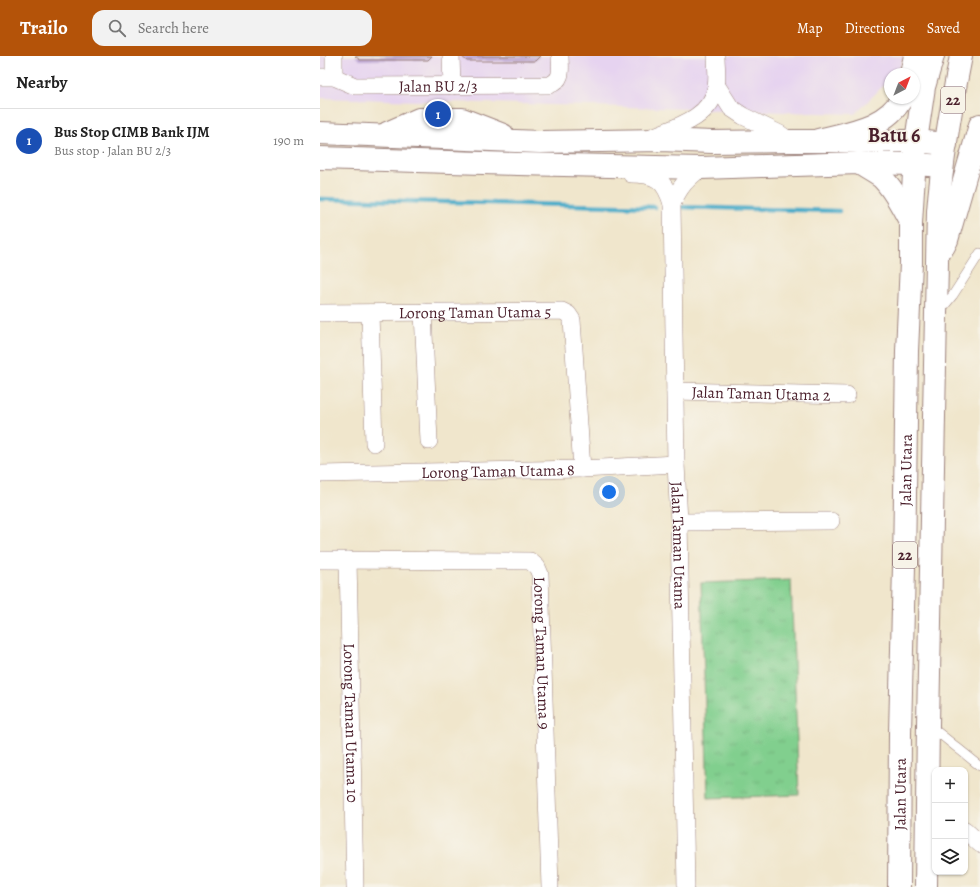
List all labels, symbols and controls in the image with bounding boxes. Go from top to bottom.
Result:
search box [92,10,372,46]
text: Trailo [20,15,68,41]
icon: search [106,17,128,39]
text: Search here [138,18,209,38]
text: Map [797,19,823,38]
text: Directions [845,19,905,38]
text: Saved [927,19,960,38]
north arrow [884,68,920,104]
text: Nearby [16,71,67,94]
street label: Jalan BU 2/3 [399,75,478,98]
road number: 22 [941,87,965,113]
pin: 1 [425,99,451,129]
text: Bus Stop CIMB Bank IJM [54,122,210,142]
district label: Batu 6 [868,122,920,149]
text: 1 [27,132,31,149]
text: 190 m [273,132,304,149]
text: Bus stop · Jalan BU 2/3 [54,142,171,159]
street label: Lorong Taman Utama 5 [399,301,552,324]
street label: Jalan Taman Utama 2 [691,381,831,407]
street label: Jalan Utara [895,433,918,507]
street label: Lorong Taman Utama 8 [421,459,575,484]
street label: Jalan Taman Utama [665,481,691,610]
your location [599,482,619,502]
road number: 22 [893,542,917,568]
street label: Lorong Taman Utama 9 [528,576,555,730]
street label: Lorong Taman Utama 10 [338,643,363,803]
street label: Jalan Utara [889,757,912,830]
map controls [932,767,968,875]
button: + [932,767,968,803]
button: − [932,803,968,839]
button: layers [932,839,968,875]

